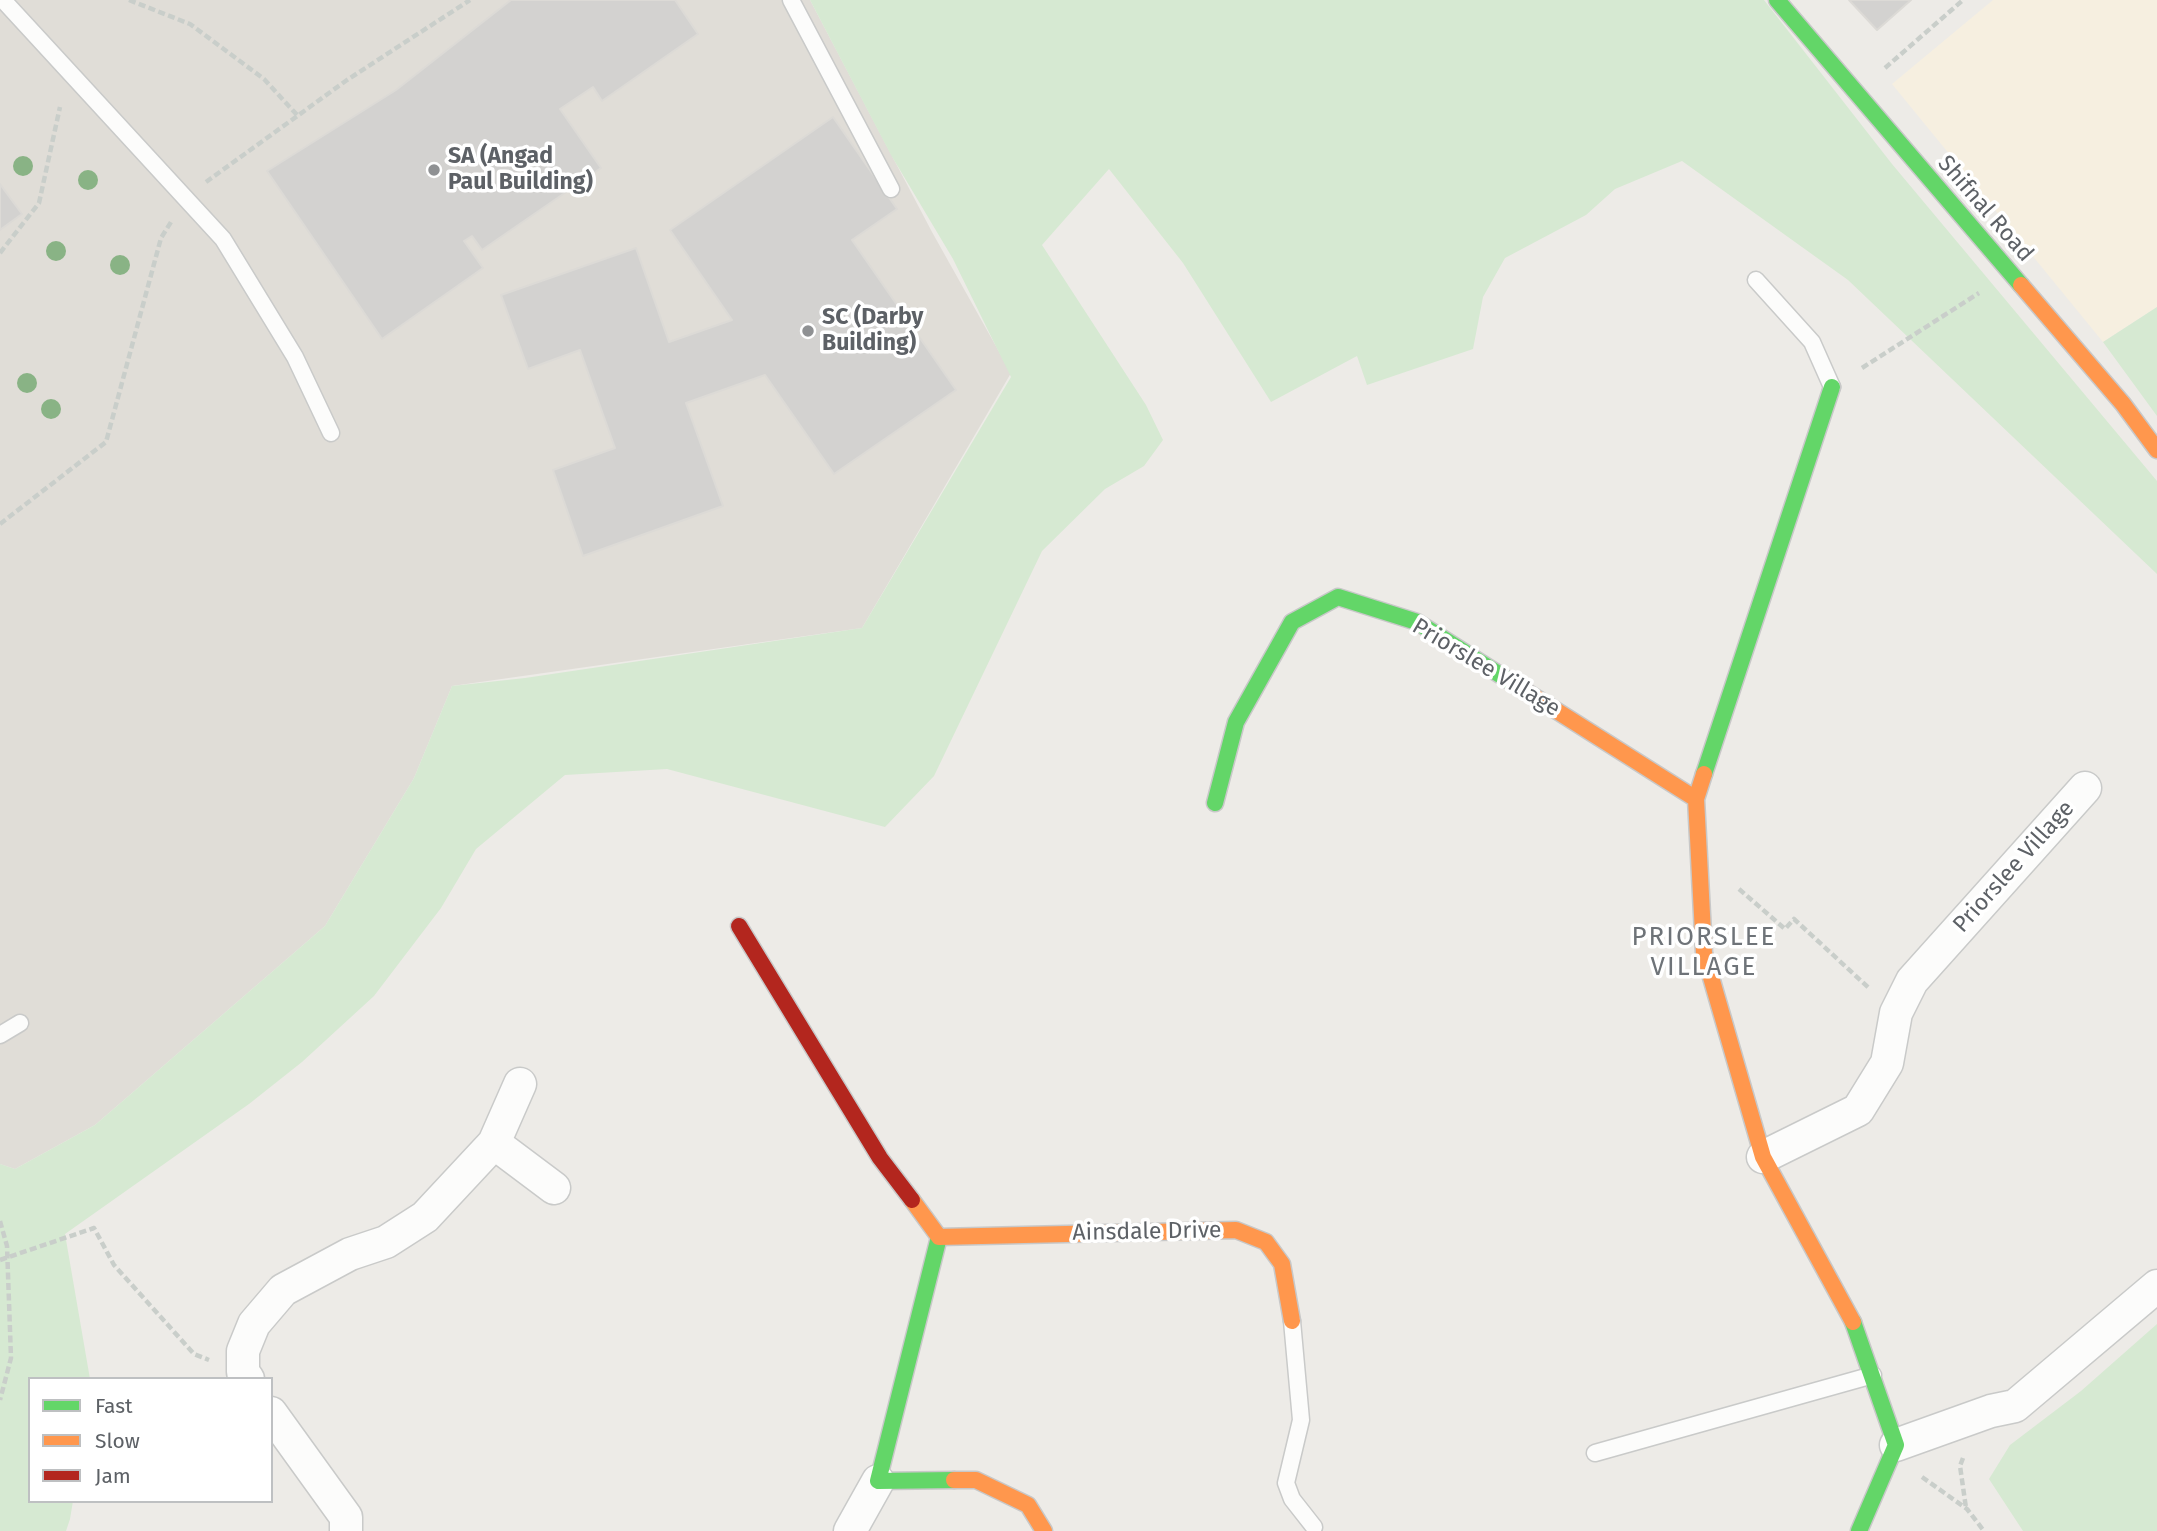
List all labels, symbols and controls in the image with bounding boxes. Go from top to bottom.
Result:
place label: SA (Angad Paul Building) [448,143,593,197]
street label: Shifnal Road [1931,150,2039,268]
marker: SA (Angad Paul Building) [426,162,442,178]
place label: SC (Darby Building) [822,304,923,358]
marker: SC (Darby Building) [800,323,816,339]
street label: Priorslee Village [1407,613,1565,723]
street label: Priorslee Village [1948,795,2080,939]
district label: PRIORSLEE VILLAGE [1633,922,1775,984]
street label: Ainsdale Drive [1072,1217,1222,1247]
legend [28,1377,273,1503]
text: Fast [95,1393,133,1419]
text: Slow [95,1428,140,1454]
text: Jam [95,1463,131,1489]

